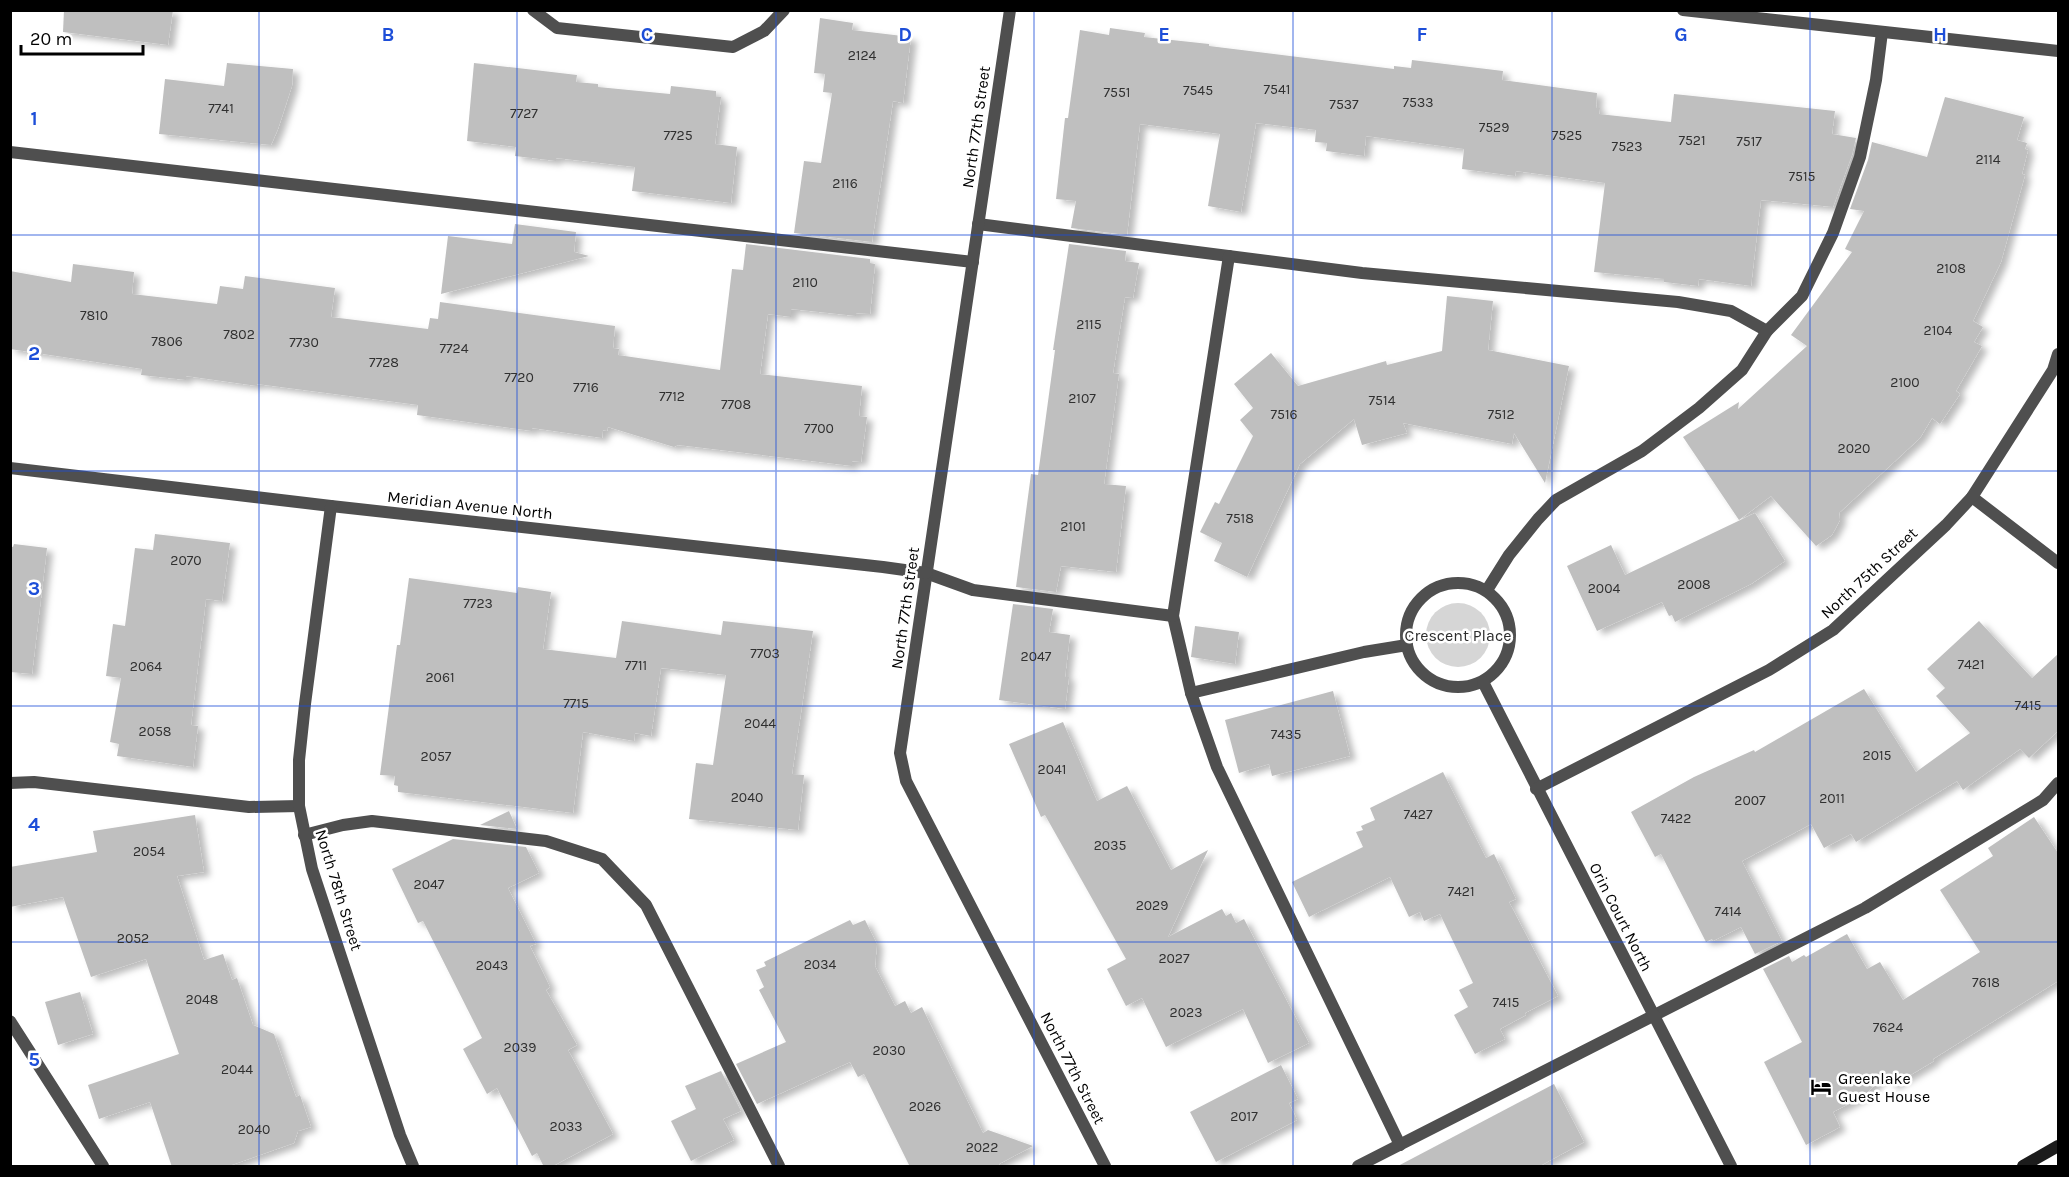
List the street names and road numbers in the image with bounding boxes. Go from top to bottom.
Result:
street label: North 77th Street [958,65,994,189]
street label: Meridian Avenue North [386,487,554,523]
street label: North 75th Street [1817,523,1921,623]
street label: North 77th Street [887,546,923,670]
street label: North 78th Street [312,827,366,953]
street label: Orin Court North [1585,860,1657,974]
street label: North 77th Street [1037,1009,1109,1127]

